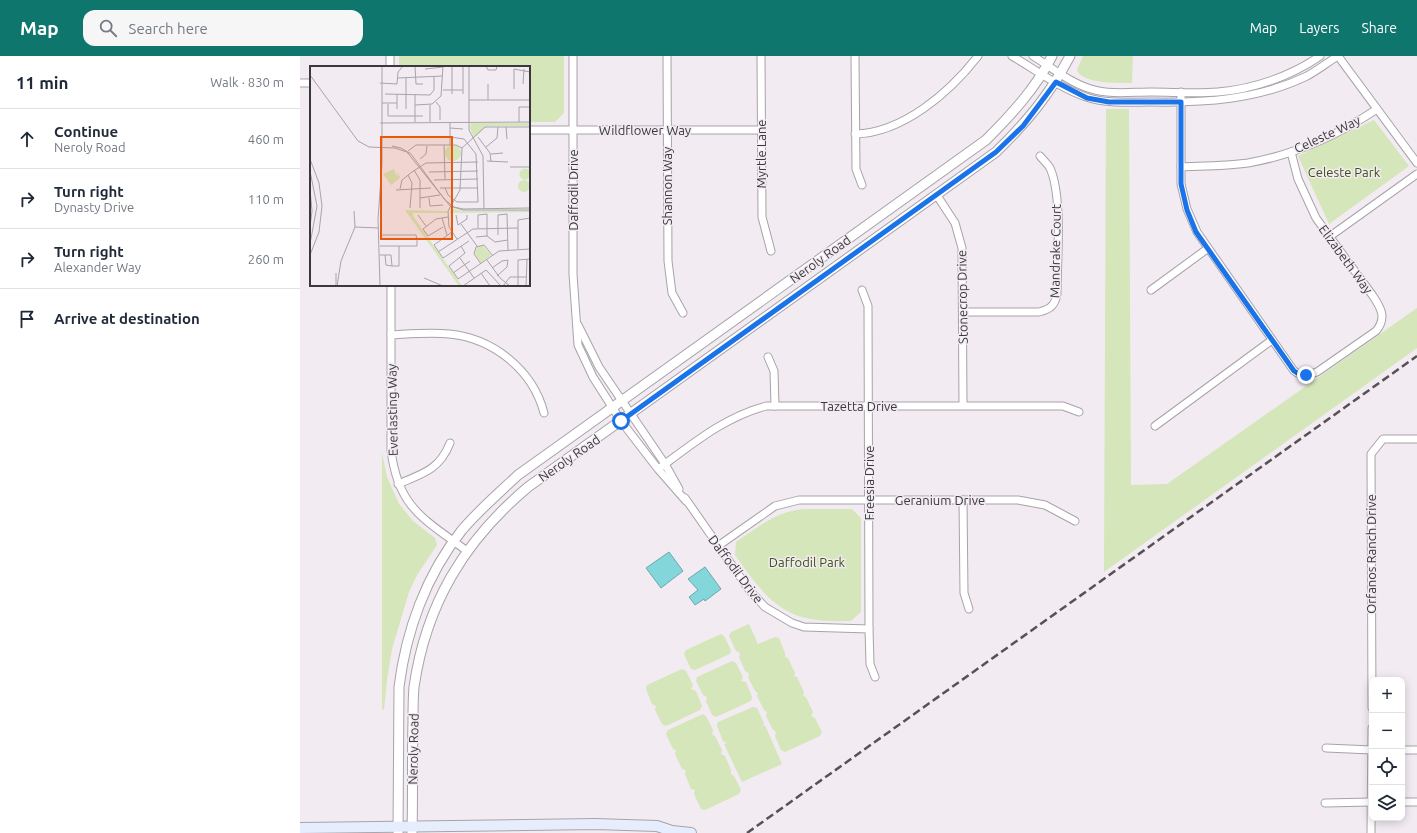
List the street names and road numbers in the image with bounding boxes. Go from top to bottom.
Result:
street label: Celeste Way [1292,113,1362,155]
street label: Myrtle Lane [754,119,768,189]
street label: Wildflower Way [599,123,691,137]
street label: Shannon Way [660,147,674,225]
street label: Daffodil Drive [566,149,580,231]
street label: Mandrake Court [1047,204,1063,298]
street label: Elizabeth Way [1316,222,1376,296]
street label: Neroly Road [787,232,853,286]
street label: Stonecrop Drive [954,250,970,344]
street label: Everlasting Way [384,364,400,456]
street label: Tazetta Drive [820,399,898,413]
street label: Neroly Road [536,432,602,484]
street label: Freesia Drive [862,445,876,521]
street label: Geranium Drive [895,493,985,507]
street label: Orfanos Ranch Drive [1364,494,1378,614]
street label: Daffodil Drive [706,532,766,606]
street label: Neroly Road [405,713,421,785]

